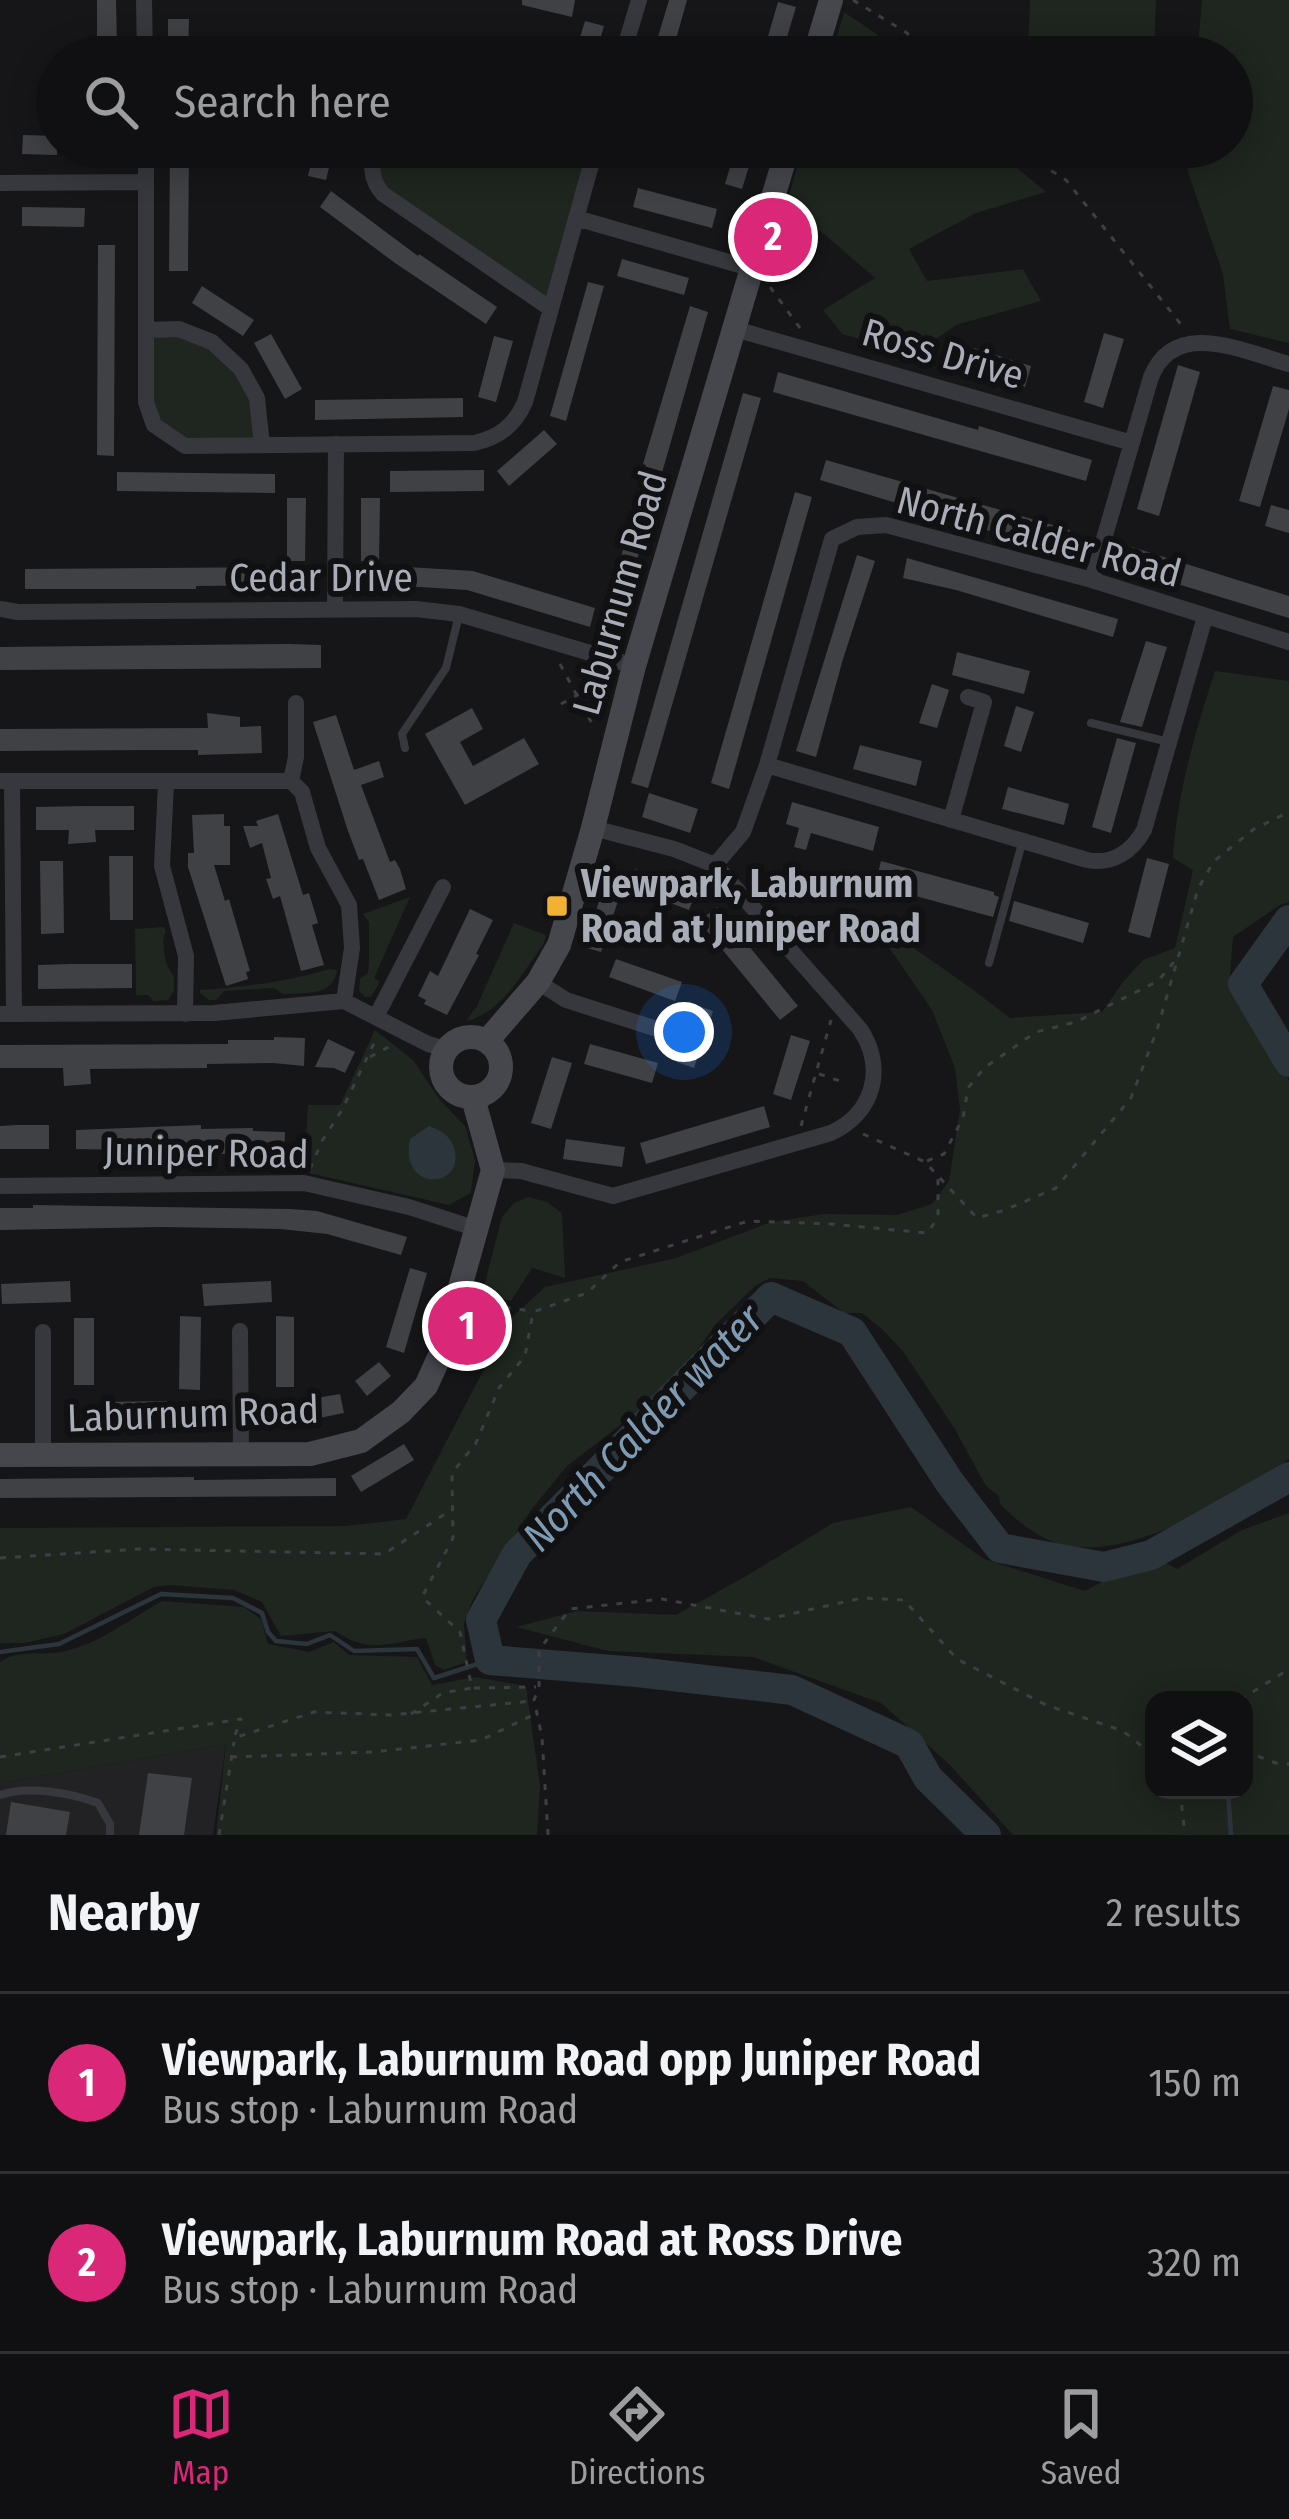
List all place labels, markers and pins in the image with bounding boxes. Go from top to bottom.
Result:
pin: 2 [734,192,812,282]
place label: Viewpark, Laburnum Road at Juniper Road [580,861,921,952]
marker: Viewpark, Laburnum Road at Juniper Road [544,893,570,919]
pin: 1 [428,1281,506,1371]

